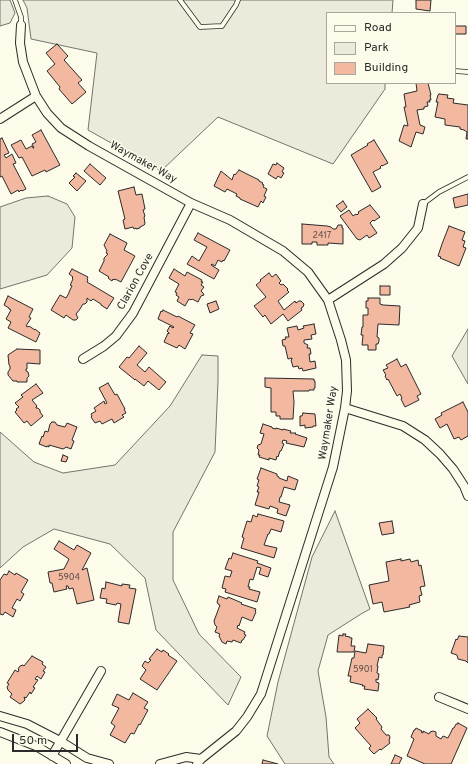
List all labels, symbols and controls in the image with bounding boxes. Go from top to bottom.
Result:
legend [326,12,456,84]
text: Road [364,20,392,36]
text: Park [364,40,389,56]
text: Building [364,60,408,76]
street label: Waymaker Way [107,139,179,187]
house number: 2417 [312,231,332,241]
street label: Clarion Cove [115,251,157,313]
street label: Waymaker Way [317,385,341,461]
house number: 5904 [58,573,80,583]
house number: 5901 [353,665,373,675]
scale bar [14,726,80,752]
text: 50 m [19,733,47,749]

